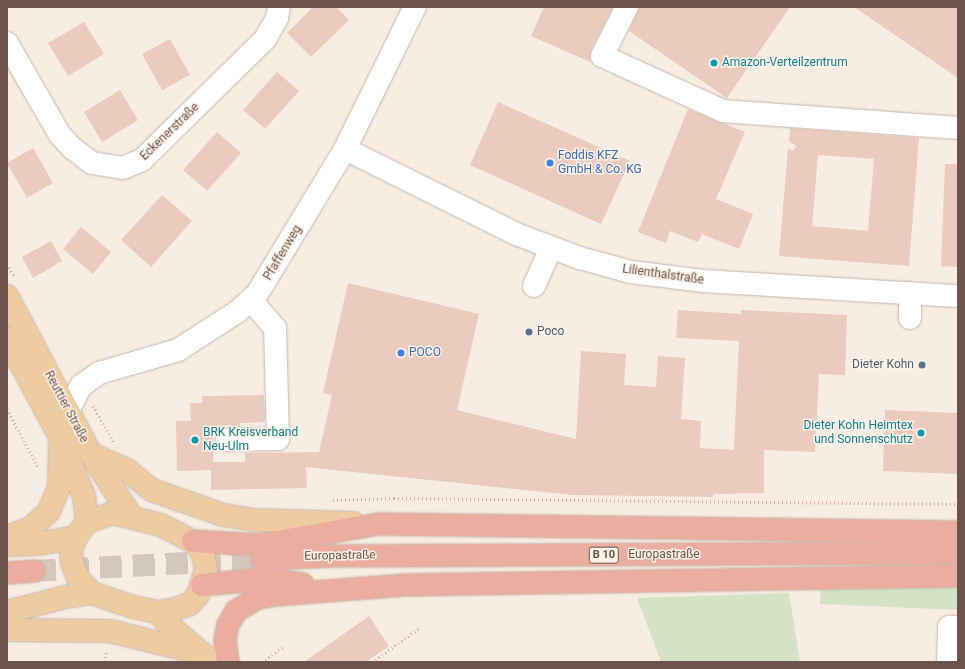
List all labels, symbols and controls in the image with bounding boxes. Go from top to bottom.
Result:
place label: Amazon-Verteilzentrum [722,56,848,70]
marker: Amazon-Verteilzentrum [709,58,719,68]
street label: Eckenerstraße [138,100,202,164]
place label: Foddis KFZ GmbH & Co. KG [558,149,642,177]
marker: Foddis KFZ GmbH & Co. KG [545,158,555,168]
street label: Pfaffenweg [261,223,305,283]
street label: Lilienthalstraße [621,262,705,288]
place label: Poco [537,325,564,339]
marker: Poco [524,327,534,337]
place label: POCO [409,346,441,360]
marker: POCO [396,348,406,358]
place label: Dieter Kohn [852,358,914,372]
marker: Dieter Kohn [917,360,927,370]
street label: Reuttier Straße [41,369,91,445]
place label: Dieter Kohn Heimtex und Sonnenschutz [803,419,913,447]
place label: BRK Kreisverband Neu-Ulm [203,426,298,454]
marker: Dieter Kohn Heimtex und Sonnenschutz [916,428,926,438]
marker: BRK Kreisverband Neu-Ulm [190,435,200,445]
road number: B 10 [588,546,620,564]
street label: Europastraße [304,548,376,564]
street label: Europastraße [628,548,700,562]

